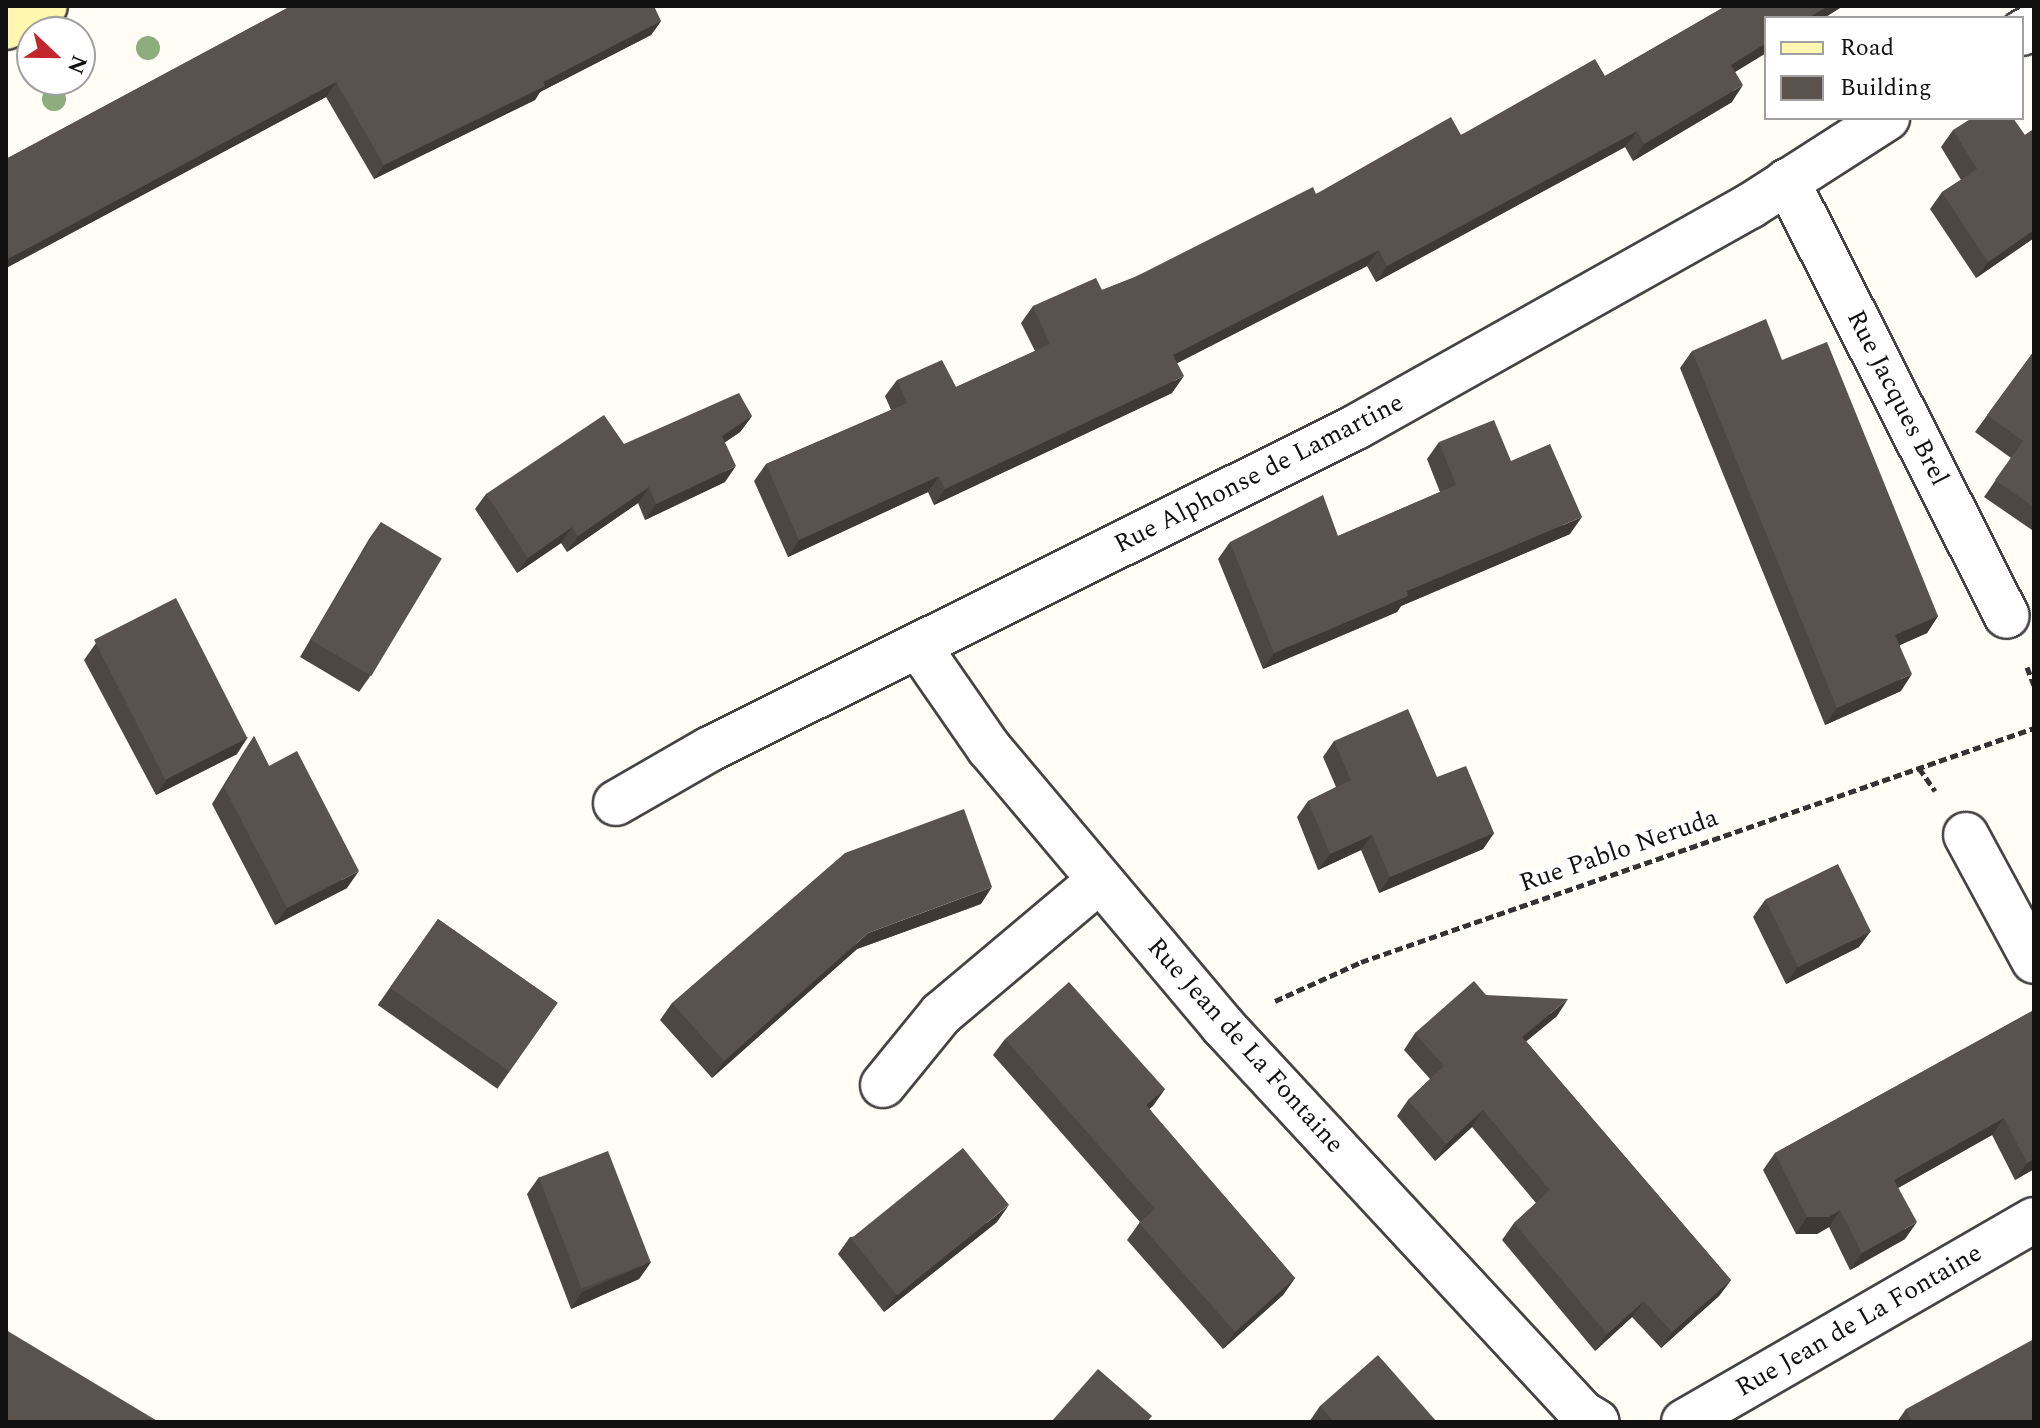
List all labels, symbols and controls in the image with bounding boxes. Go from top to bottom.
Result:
north arrow [16,16,96,96]
legend [1764,16,2024,120]
text: Road [1840,30,1894,66]
text: N [58,50,96,79]
text: Building [1840,70,1932,106]
street label: Rue Jacques Brel [1839,305,1955,491]
street label: Rue Alphonse de Lamartine [1109,387,1409,561]
street label: Rue Pablo Neruda [1516,802,1722,900]
street label: Rue Jean de La Fontaine [1140,932,1350,1160]
street label: Rue Jean de La Fontaine [1730,1238,1988,1404]

